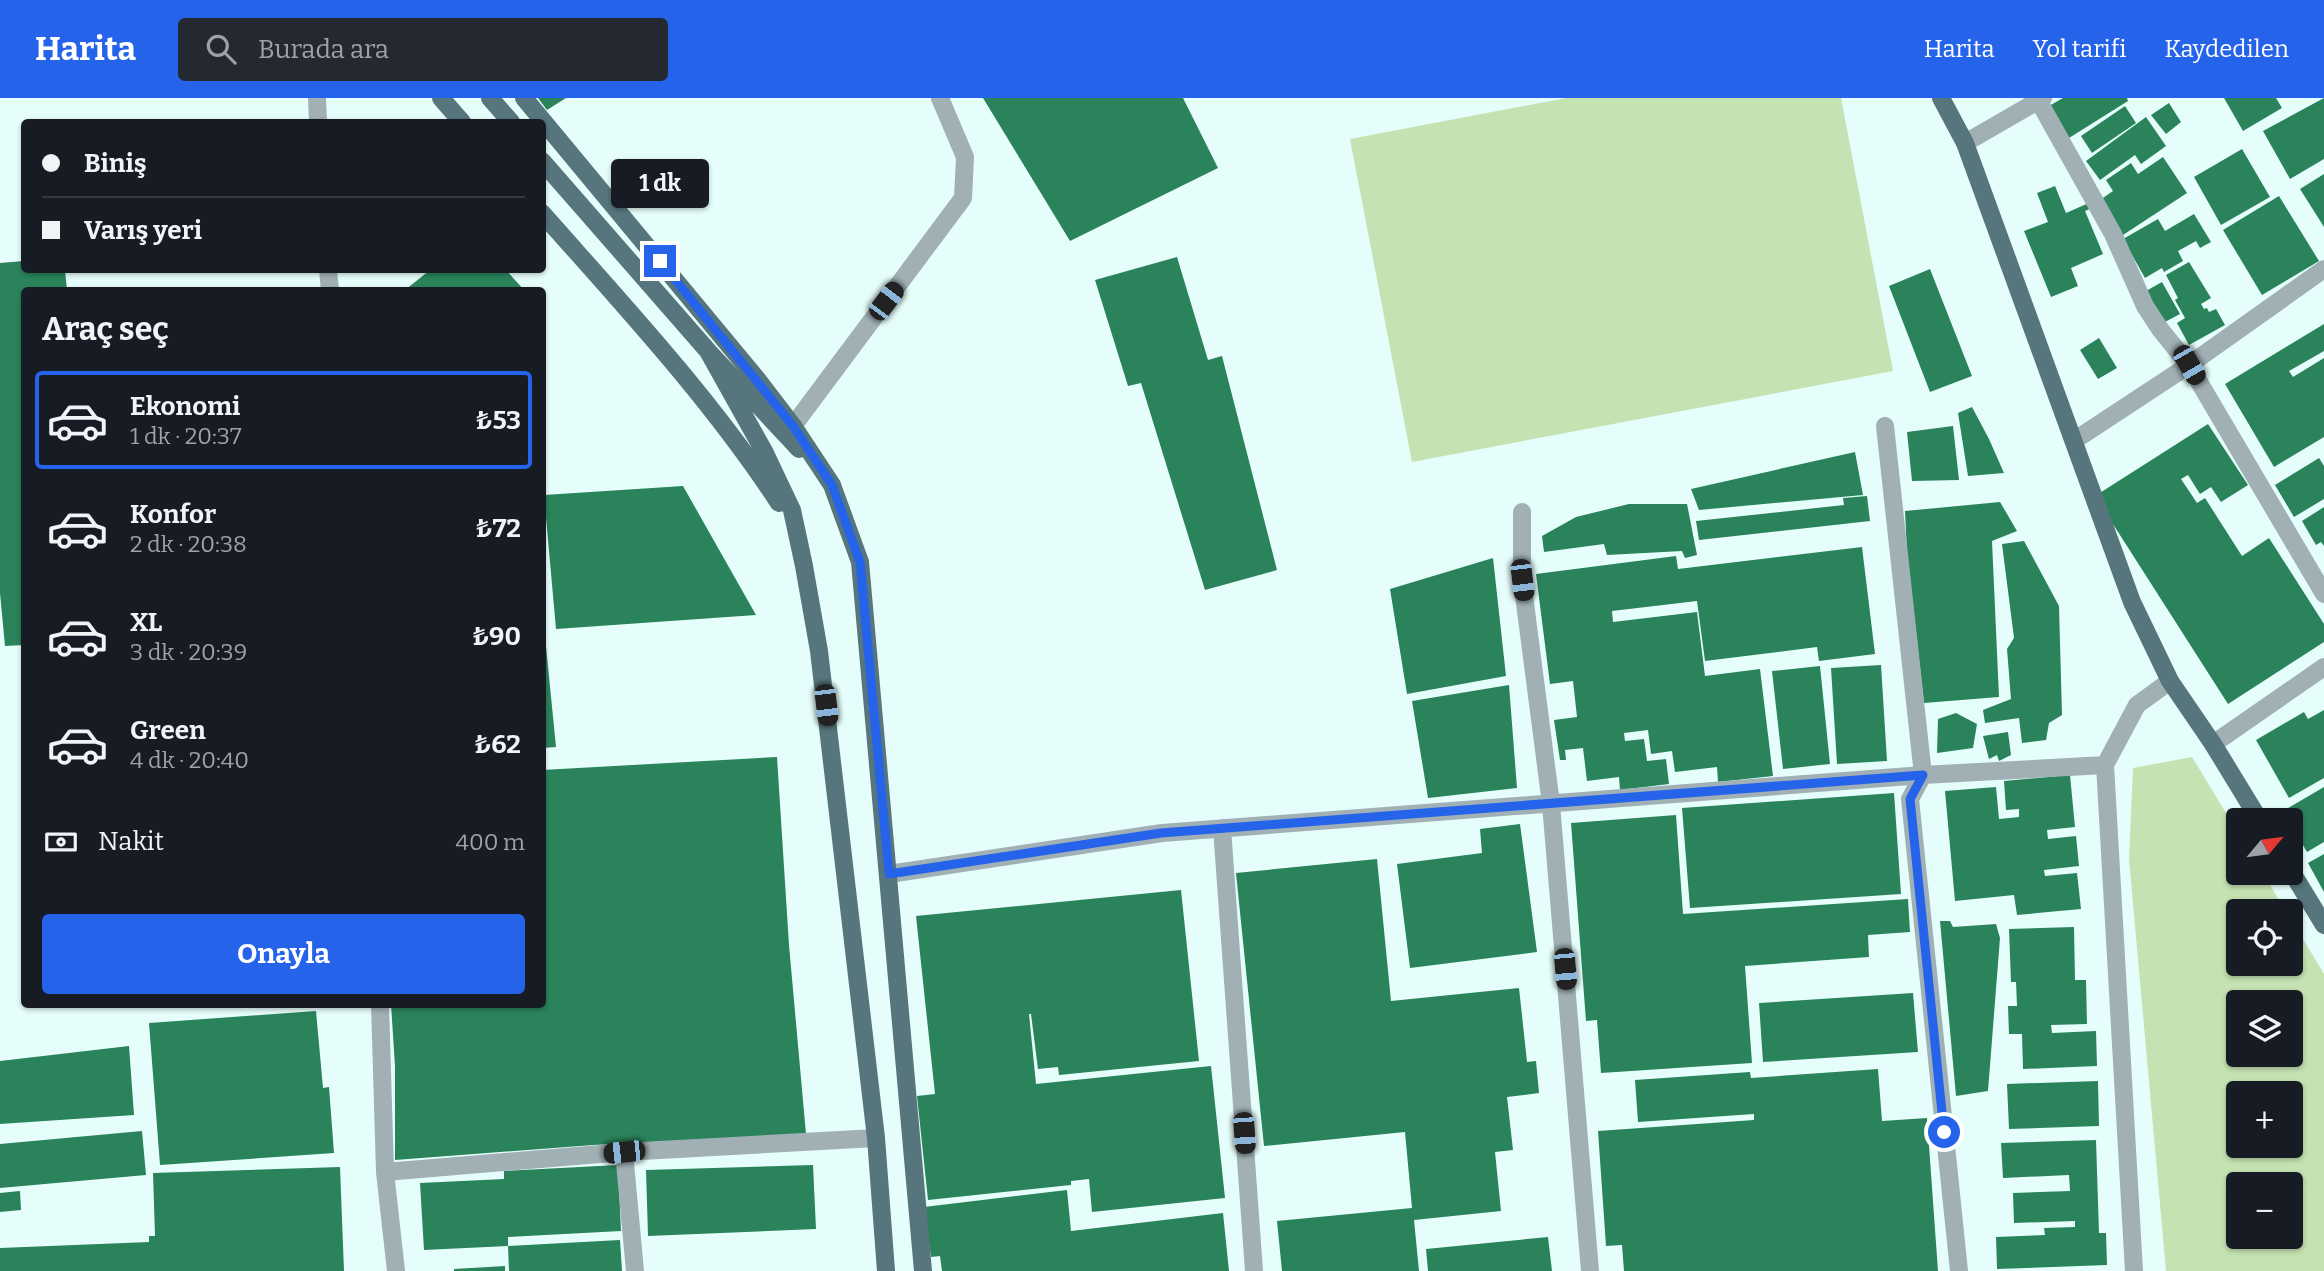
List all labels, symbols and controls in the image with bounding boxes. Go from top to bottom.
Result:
search box [178,18,668,81]
text: Harita [35,29,136,69]
icon: search [202,30,240,68]
text: Burada ara [258,34,389,65]
text: Harita [1924,35,1995,63]
text: Yol tarifi [2033,35,2126,63]
text: Kaydedilen [2164,35,2289,63]
text: Biniş [84,148,147,179]
callout: 1 dk [611,159,709,208]
text: 1 dk [639,169,681,197]
text: Varış yeri [84,215,202,246]
route end [644,245,676,277]
car [865,278,908,324]
text: Araç seç [42,310,169,348]
car [2170,342,2209,388]
icon: car [46,389,109,452]
text: Ekonomi [130,391,240,422]
text: ₺53 [475,405,521,436]
text: 1 dk · 20:37 [130,422,241,450]
icon: car [46,497,109,560]
text: Konfor [130,499,216,530]
text: ₺72 [475,513,521,544]
text: 2 dk · 20:38 [130,530,247,558]
car [1510,558,1535,602]
icon: car [46,605,109,668]
text: XL [130,607,162,638]
text: ₺90 [472,621,521,652]
text: 3 dk · 20:39 [130,638,247,666]
car [814,683,839,727]
icon: car [46,713,109,776]
text: Green [130,715,206,746]
text: ₺62 [474,729,521,760]
text: 4 dk · 20:40 [130,746,249,774]
north arrow [2226,808,2303,886]
map controls [2226,808,2303,1249]
icon: cash [42,823,80,861]
text: Nakit [98,826,164,857]
text: 400 m [456,828,525,856]
button: locate [2226,899,2303,976]
button: Onayla [42,914,525,994]
car [1553,947,1578,991]
button: layers [2226,990,2303,1067]
button: + [2226,1081,2303,1158]
car [1233,1111,1256,1155]
route start [1928,1116,1960,1148]
car [603,1139,646,1165]
button: − [2226,1172,2303,1249]

